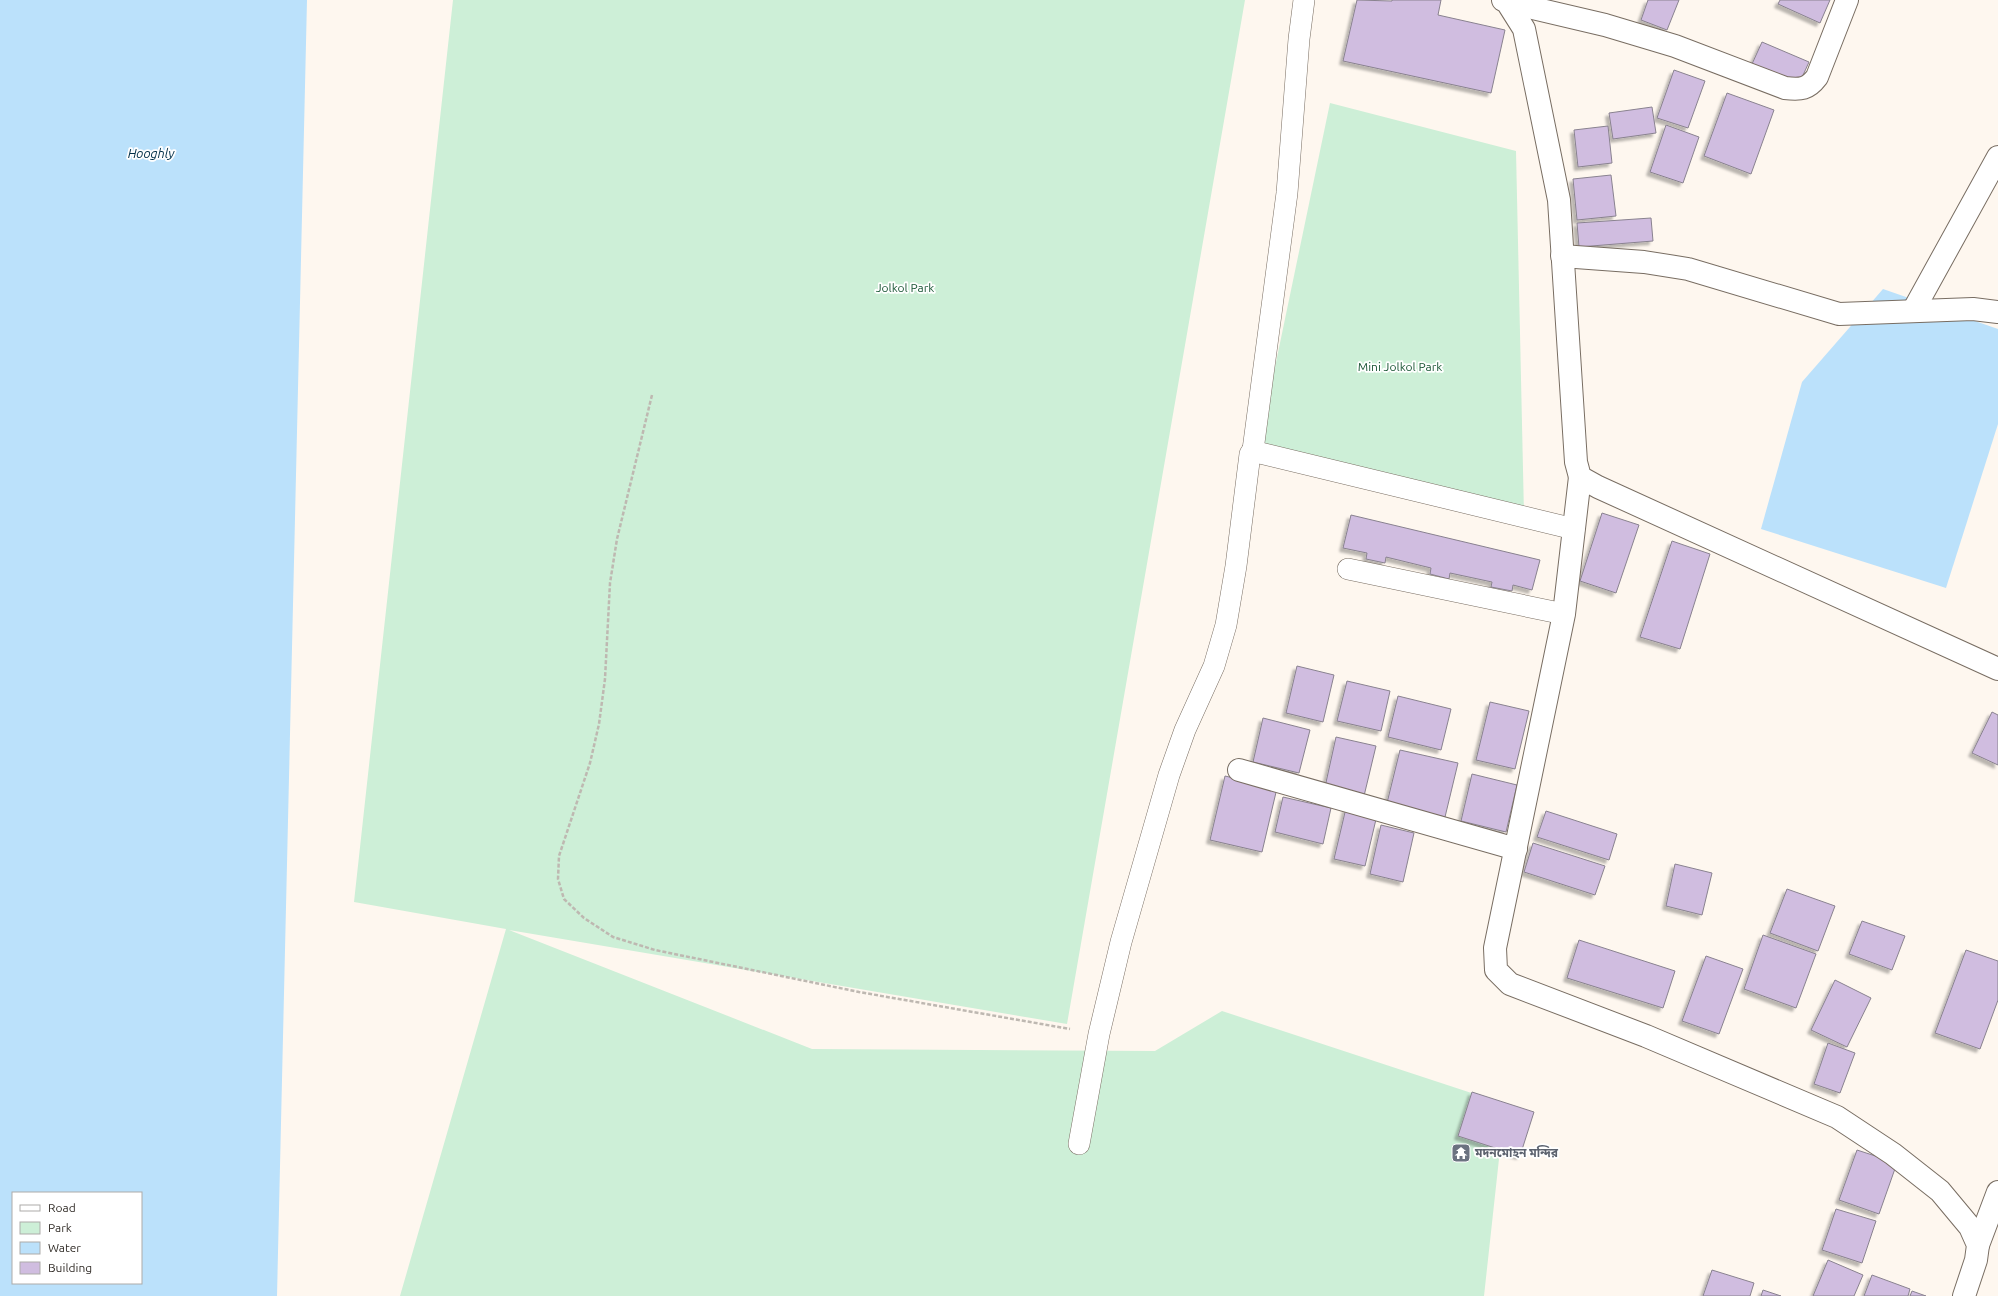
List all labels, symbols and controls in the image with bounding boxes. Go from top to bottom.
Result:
water label: Hooghly [128,146,175,160]
park label: Jolkol Park [876,281,934,294]
park label: Mini Jolkol Park [1358,360,1442,373]
temple icon: মদনমোহন মন্দির [1450,1142,1472,1164]
place label: মদনমোহন মন্দির [1474,1145,1559,1159]
legend [12,1192,142,1284]
text: Road [48,1201,76,1214]
text: Park [48,1221,72,1234]
text: Water [48,1241,81,1254]
text: Building [48,1261,92,1274]

